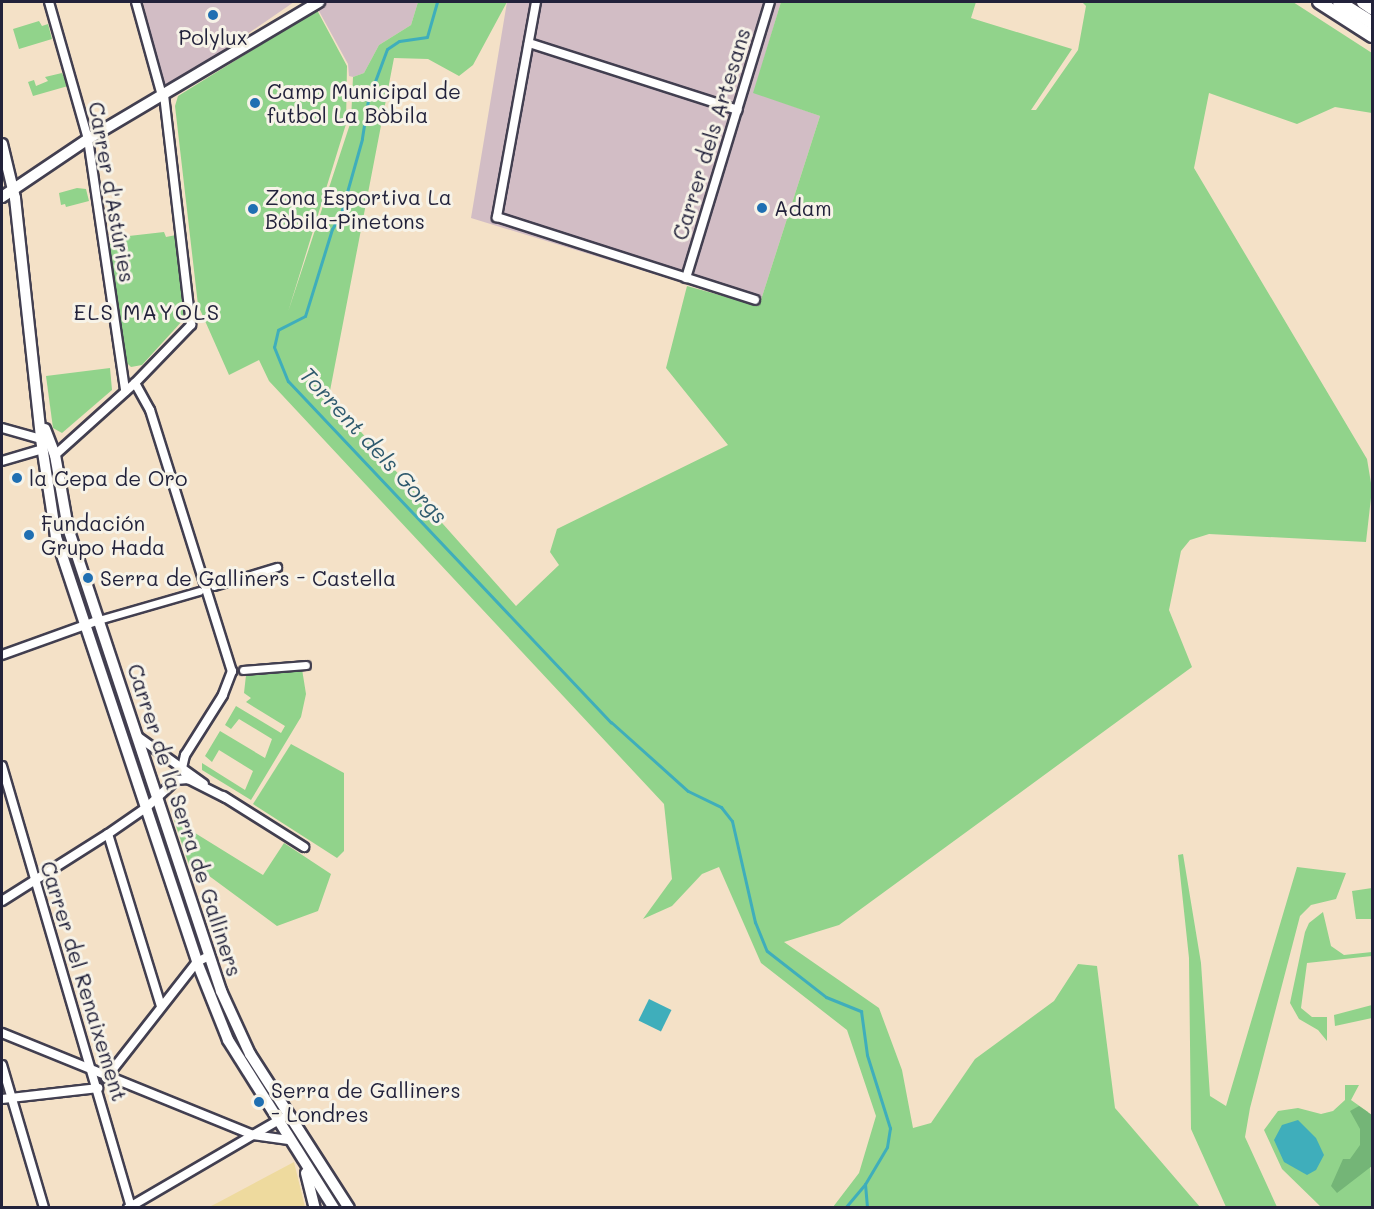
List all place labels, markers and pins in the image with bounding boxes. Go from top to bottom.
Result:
marker: Polylux [206,8,220,22]
place label: Polylux [179,24,247,50]
place label: Camp Municipal de futbol La Bòbila [267,78,461,128]
marker: Camp Municipal de futbol La Bòbila [248,96,262,110]
place label: Zona Esportiva La Bòbila-Pinetons [265,184,452,234]
place label: Adam [774,195,832,221]
marker: Adam [755,201,769,215]
marker: Zona Esportiva La Bòbila-Pinetons [246,202,260,216]
place label: la Cepa de Oro [29,465,187,491]
marker: la Cepa de Oro [10,471,24,485]
place label: Fundación Grupo Hada [41,510,165,560]
marker: Fundación Grupo Hada [22,528,36,542]
place label: Serra de Galliners - Castella [100,565,396,591]
marker: Serra de Galliners - Castella [81,571,95,585]
place label: Serra de Galliners - Londres [271,1077,461,1127]
marker: Serra de Galliners - Londres [252,1095,266,1109]

